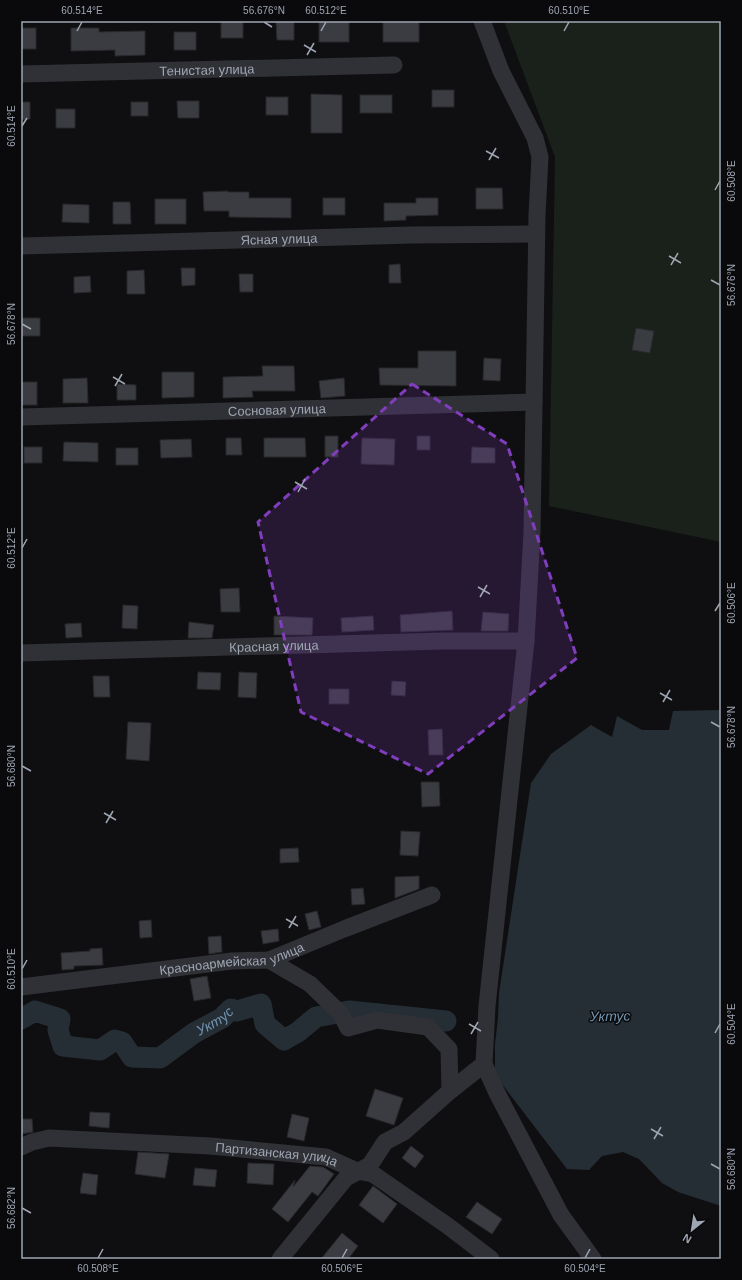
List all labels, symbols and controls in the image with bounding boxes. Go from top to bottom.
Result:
text: 60.514°E [61,5,103,16]
text: 56.676°N [243,5,285,16]
text: 60.512°E [305,5,347,16]
text: 60.510°E [548,5,590,16]
street label: Тенистая улица [159,61,255,79]
text: 60.514°E [6,105,17,147]
text: 60.508°E [726,160,737,202]
street label: Ясная улица [240,231,318,248]
text: 56.676°N [726,264,737,306]
text: 56.678°N [6,303,17,345]
street label: Сосновая улица [228,401,327,419]
text: 60.512°E [6,527,17,569]
text: 60.506°E [726,582,737,624]
street label: Красная улица [229,638,320,655]
text: 56.678°N [726,706,737,748]
text: 56.680°N [6,745,17,787]
street label: Красноармейская улица [159,939,307,978]
text: 60.510°E [6,948,17,990]
water label: Уктус [192,1003,237,1039]
text: 60.504°E [726,1003,737,1045]
water label: Уктус [588,1008,631,1024]
street label: Партизанская улица [215,1140,341,1170]
text: 56.680°N [726,1148,737,1190]
text: 56.682°N [6,1187,17,1229]
north arrow [672,1210,712,1250]
text: N [681,1231,693,1246]
text: 60.508°E [77,1263,119,1274]
text: 60.506°E [321,1263,363,1274]
text: 60.504°E [564,1263,606,1274]

